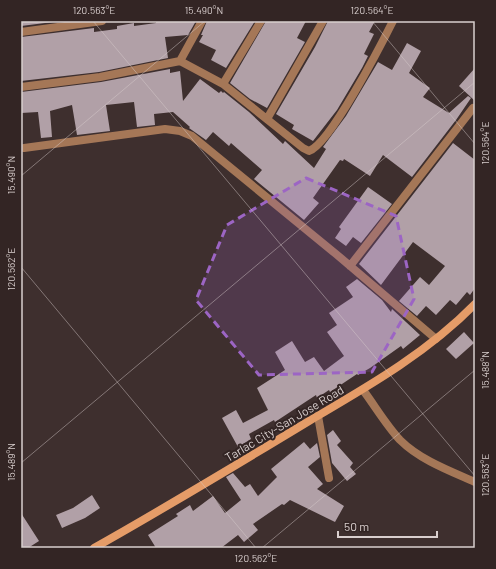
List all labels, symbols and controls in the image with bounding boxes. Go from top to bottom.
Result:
text: 120.563°E [73,4,115,16]
text: 15.490°N [185,4,223,16]
text: 120.564°E [351,4,393,16]
text: 120.564°E [479,122,491,164]
text: 15.490°N [5,156,17,194]
text: 120.562°E [5,248,17,290]
text: 15.488°N [479,351,491,389]
street label: Tarlac City-San Jose Road [222,382,346,464]
text: 15.489°N [5,443,17,481]
text: 120.563°E [479,454,491,496]
scale bar [338,513,437,539]
text: 50 m [344,519,369,533]
text: 120.562°E [235,552,277,564]

